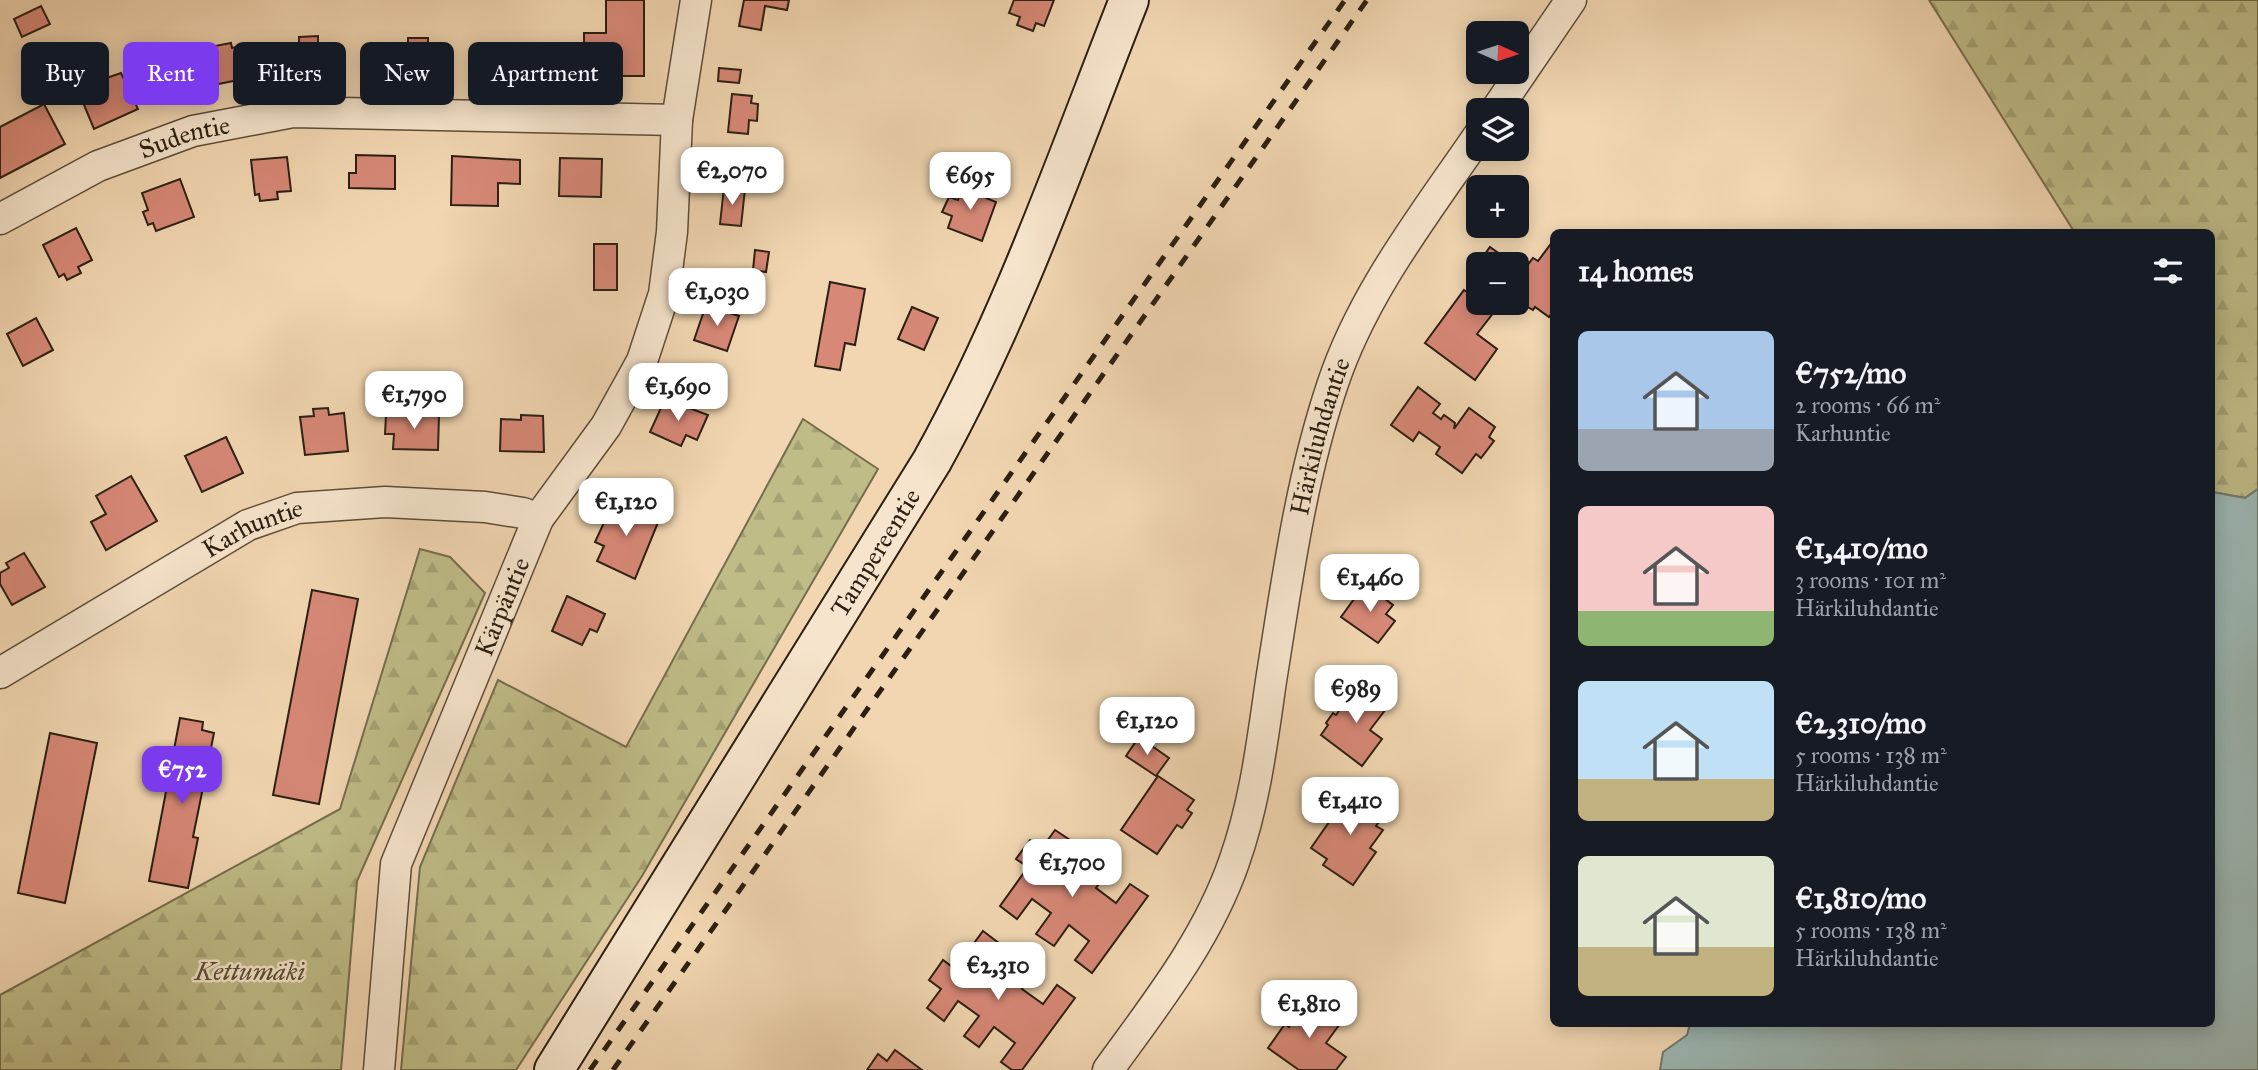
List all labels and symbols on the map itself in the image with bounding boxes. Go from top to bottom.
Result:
north arrow [1466,21,1530,84]
street label: Sudentie [134,108,233,166]
pin: €2,070 [675,148,789,207]
pin: €695 [929,152,1011,212]
pin: €1,030 [660,268,774,328]
street label: Härkiluhdantie [1283,352,1357,518]
pin: €1,690 [621,364,735,423]
pin: €1,790 [357,372,471,431]
pin: €1,120 [569,478,683,538]
street label: Tampereentie [823,482,927,623]
street label: Karhuntie [196,492,304,565]
street label: Kärpäntie [467,552,537,661]
pin: €1,460 [1313,554,1427,614]
pin: €989 [1315,666,1397,725]
pin: €1,120 [1090,698,1204,757]
pin: €752 [141,746,223,806]
pin: €1,410 [1293,778,1407,837]
pin: €1,700 [1015,839,1129,899]
pin: €2,310 [941,942,1055,1002]
park label: Kettumäki [193,955,306,987]
pin: €1,810 [1252,981,1366,1040]

